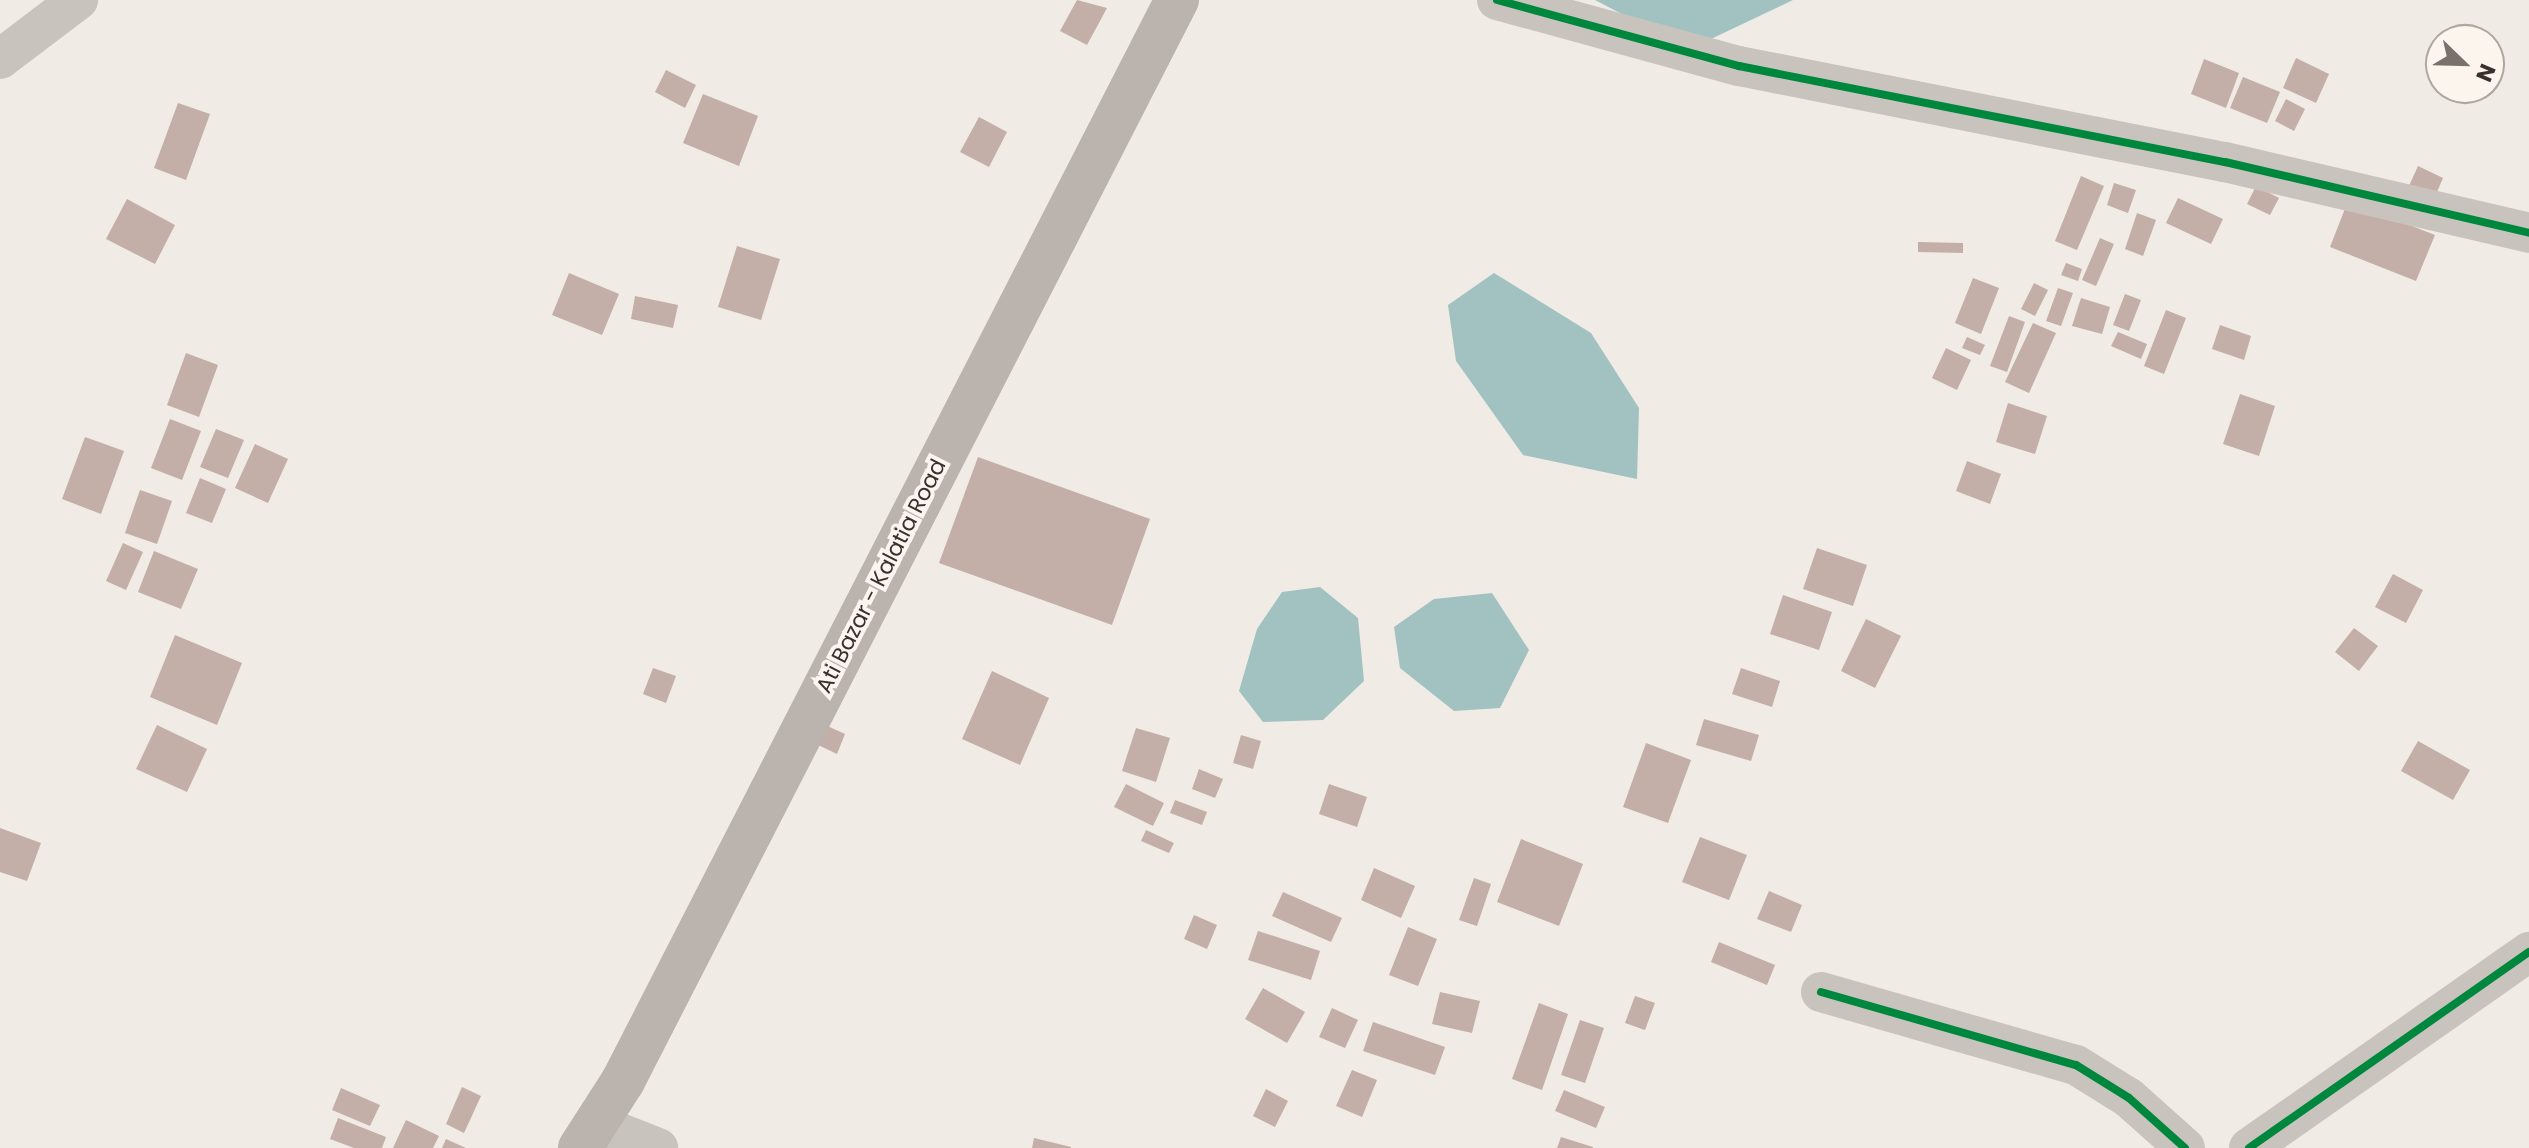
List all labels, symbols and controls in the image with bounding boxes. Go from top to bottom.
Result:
north arrow [2425,24,2505,104]
text: N [2468,59,2503,86]
street label: Ati Bazar - Kalatia Road [810,455,952,697]

